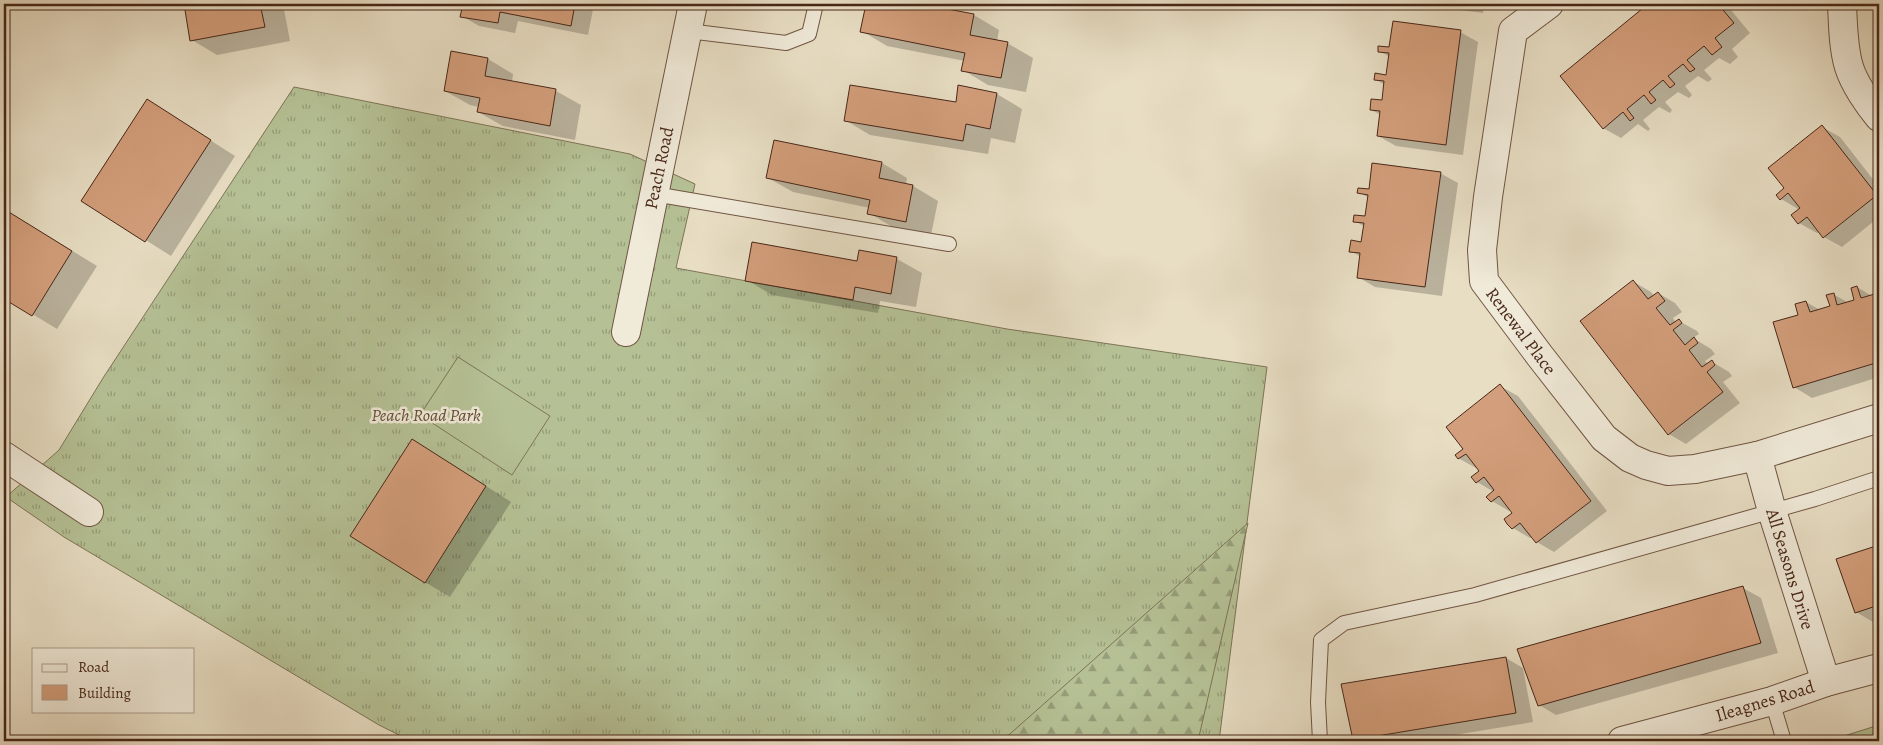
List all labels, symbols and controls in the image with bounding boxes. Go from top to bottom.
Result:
street label: Peach Road [639,124,680,212]
street label: Renewal Place [1480,283,1562,379]
park label: Peach Road Park [371,403,481,427]
street label: All Seasons Drive [1760,505,1820,632]
legend [32,648,195,712]
text: Road [78,657,110,677]
street label: Ileagnes Road [1712,674,1818,727]
text: Building [78,683,131,703]

